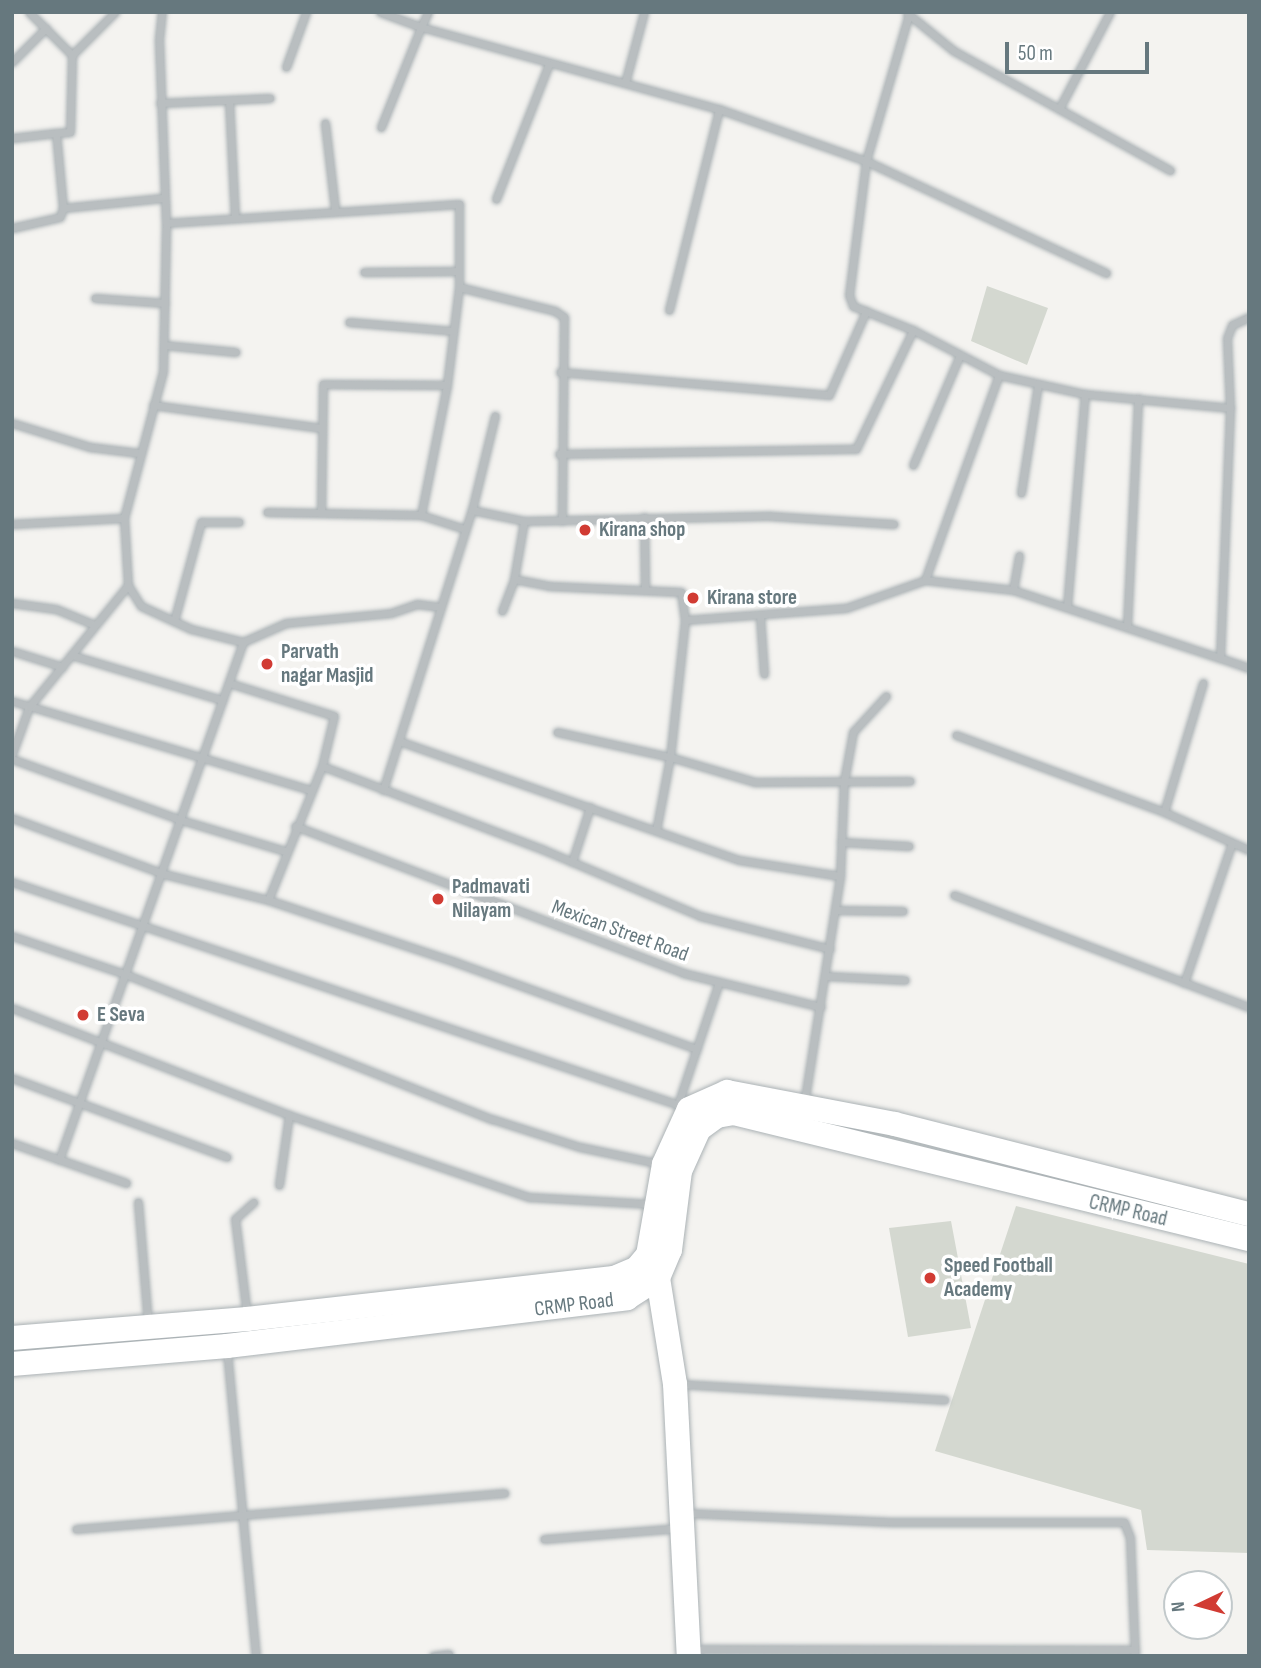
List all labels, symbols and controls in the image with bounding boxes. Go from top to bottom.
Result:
scale bar [1009,28,1152,72]
text: 50 m [1018,41,1053,66]
place label: Kirana shop [599,517,685,543]
marker: Kirana shop [577,522,593,538]
place label: Kirana store [707,585,797,611]
marker: Kirana store [685,590,701,606]
place label: Parvath nagar Masjid [281,639,373,689]
marker: Parvath nagar Masjid [259,656,275,672]
place label: Padmavati Nilayam [452,874,530,924]
marker: Padmavati Nilayam [430,891,446,907]
street label: Mexican Street Road [548,895,692,967]
place label: E Seva [97,1002,145,1028]
marker: E Seva [75,1007,91,1023]
street label: CRMP Road [1086,1190,1170,1232]
place label: Speed Football Academy [944,1253,1053,1303]
marker: Speed Football Academy [922,1270,938,1286]
street label: CRMP Road [533,1288,615,1322]
north arrow [1163,1570,1233,1640]
text: N [1167,1601,1190,1613]

